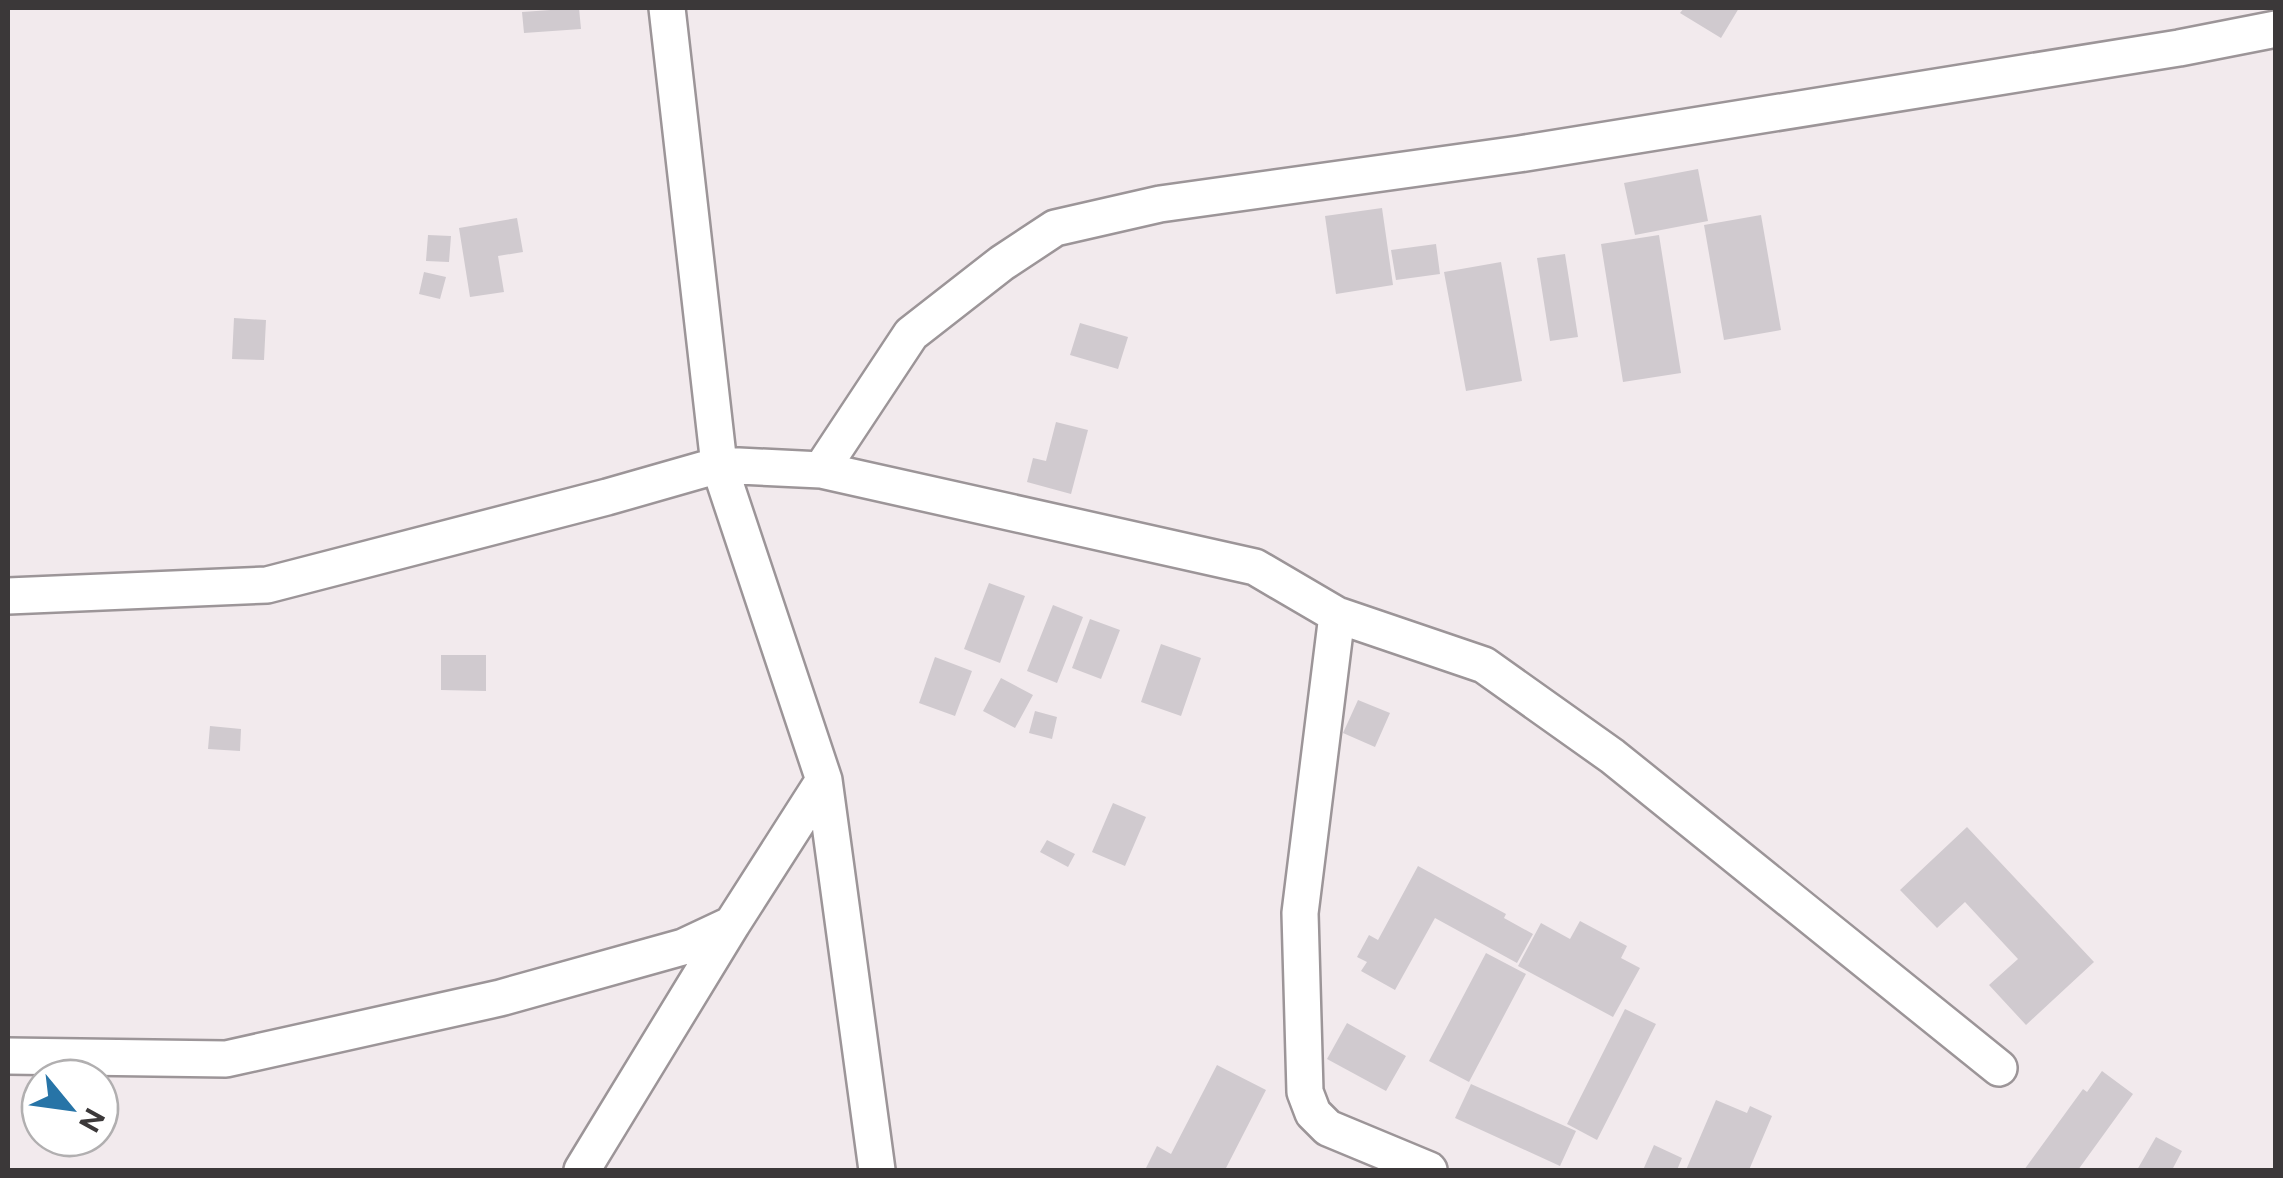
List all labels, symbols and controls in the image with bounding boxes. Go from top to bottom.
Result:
north arrow [20,1058,120,1158]
text: N [73,1103,112,1138]

